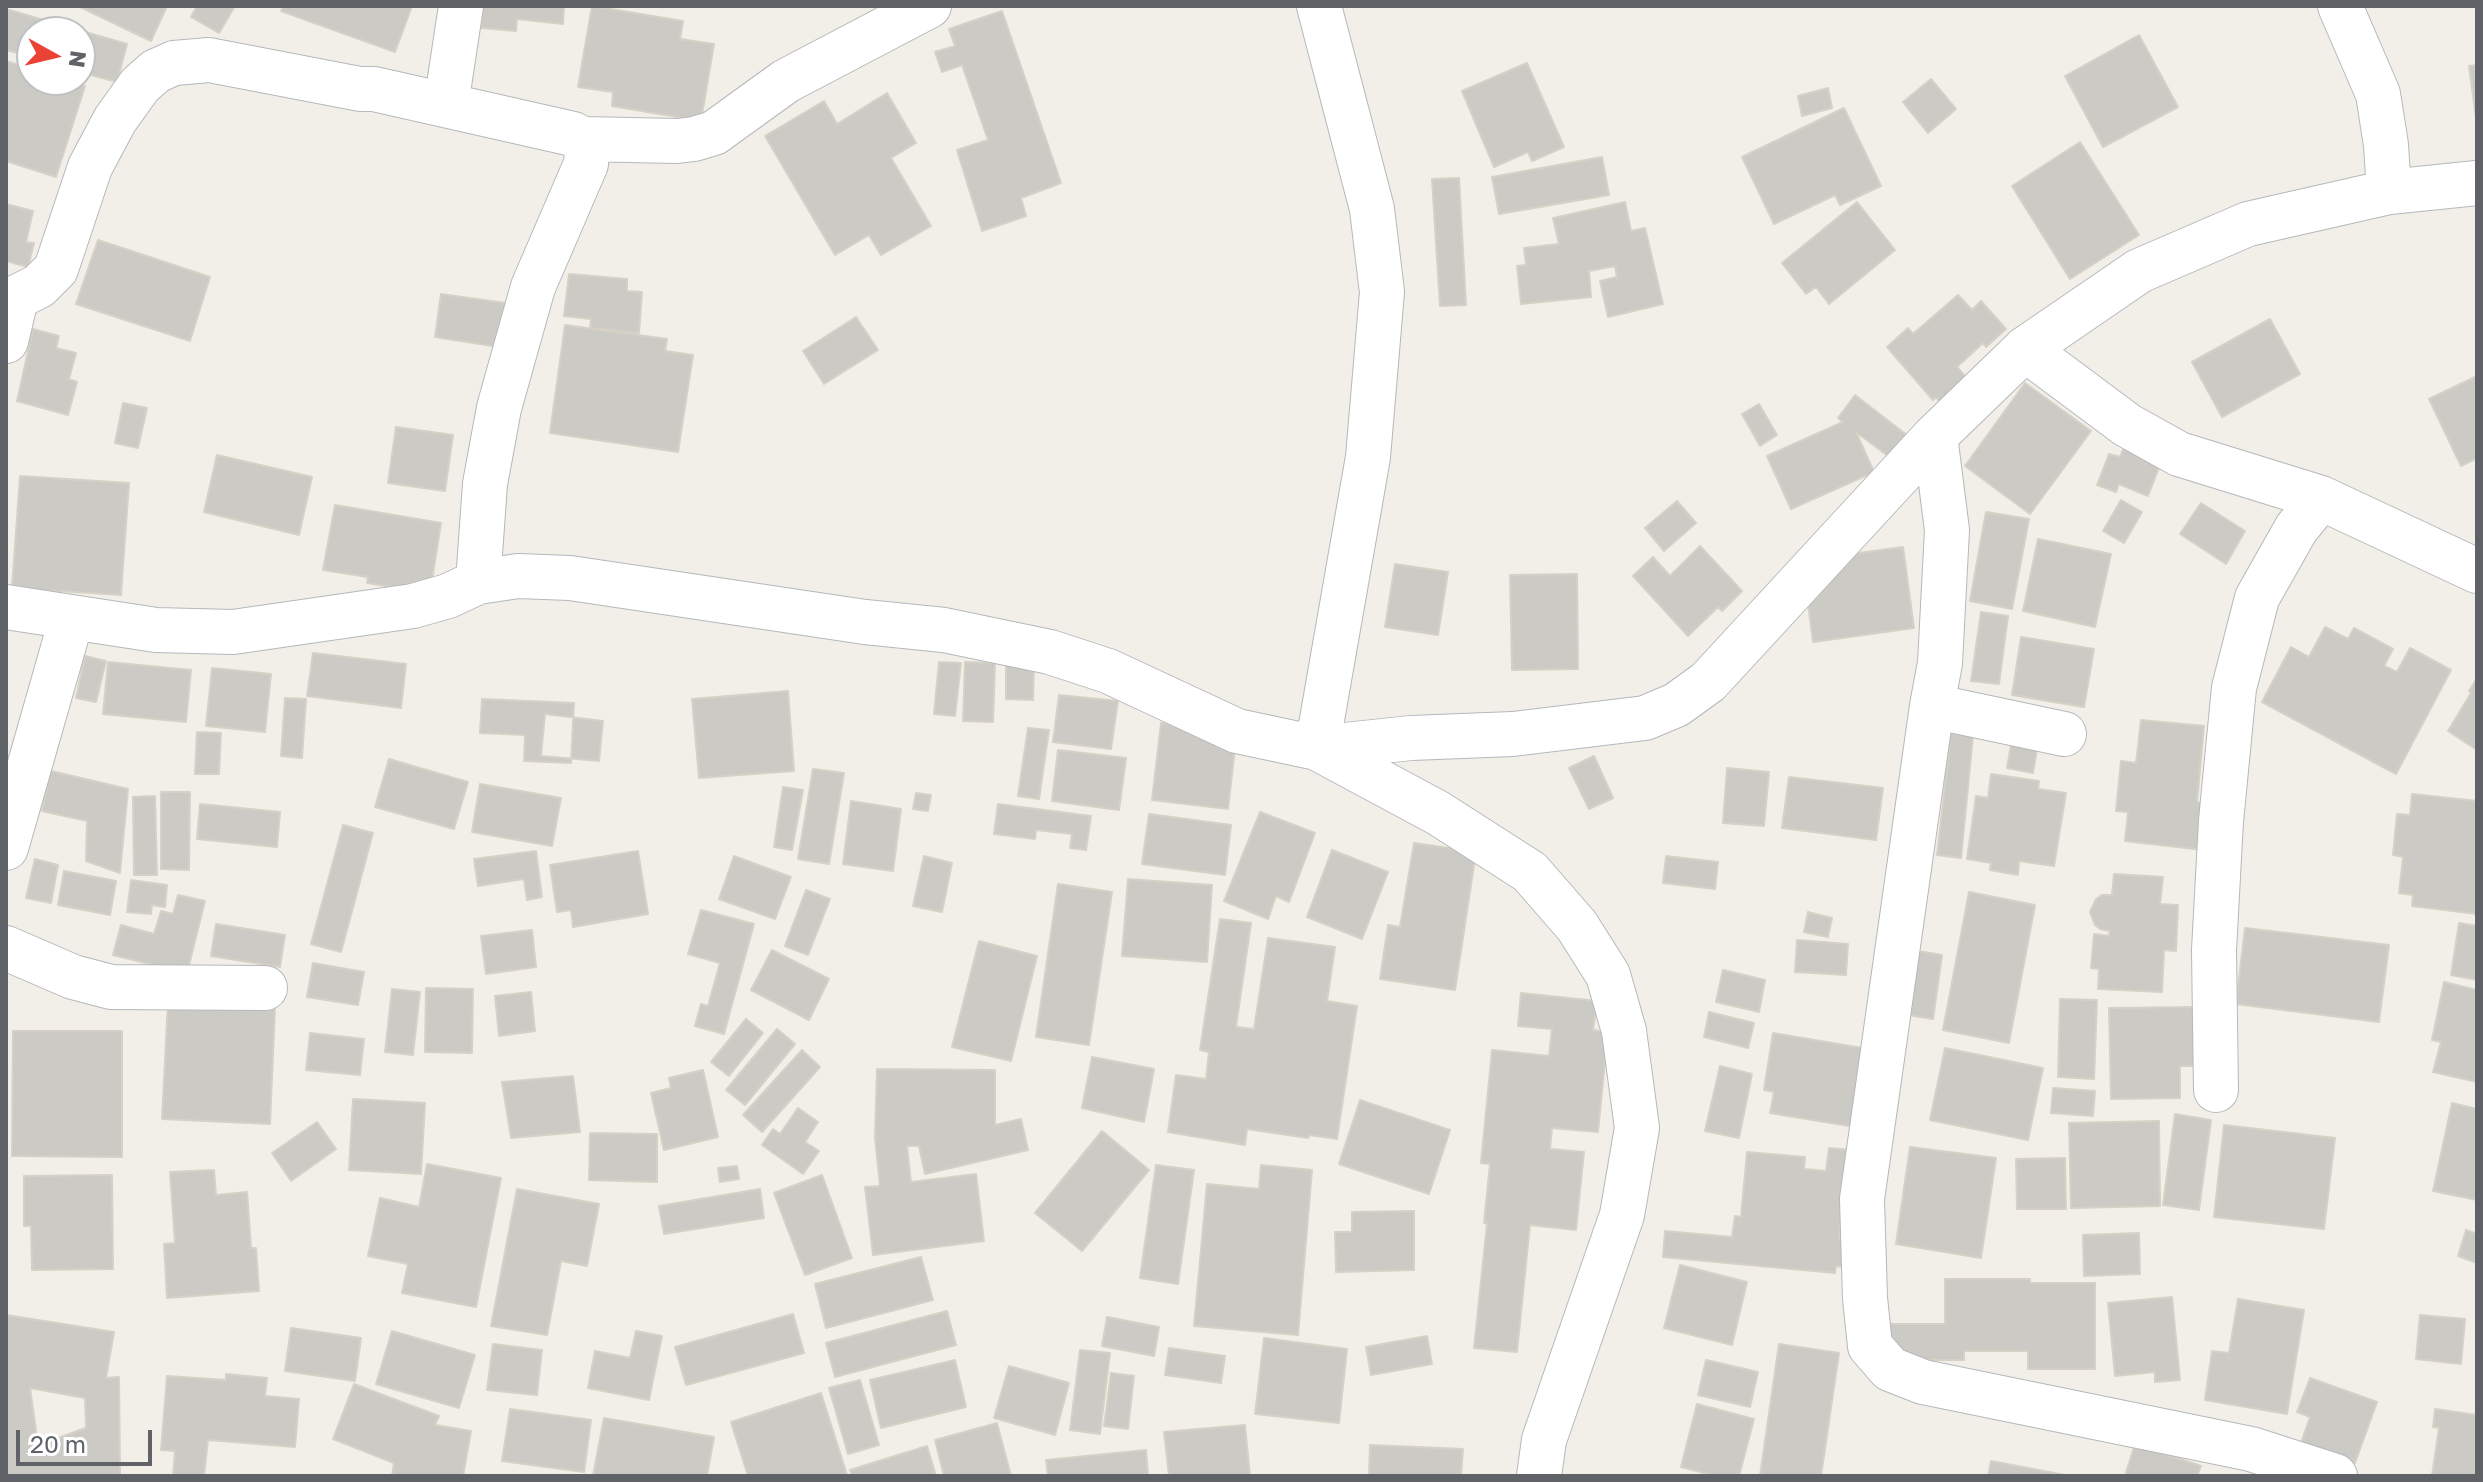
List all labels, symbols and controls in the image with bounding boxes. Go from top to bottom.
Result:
north arrow [16,16,96,96]
text: N [64,49,93,69]
scale bar [20,1414,156,1464]
text: 20 m [30,1429,86,1458]

